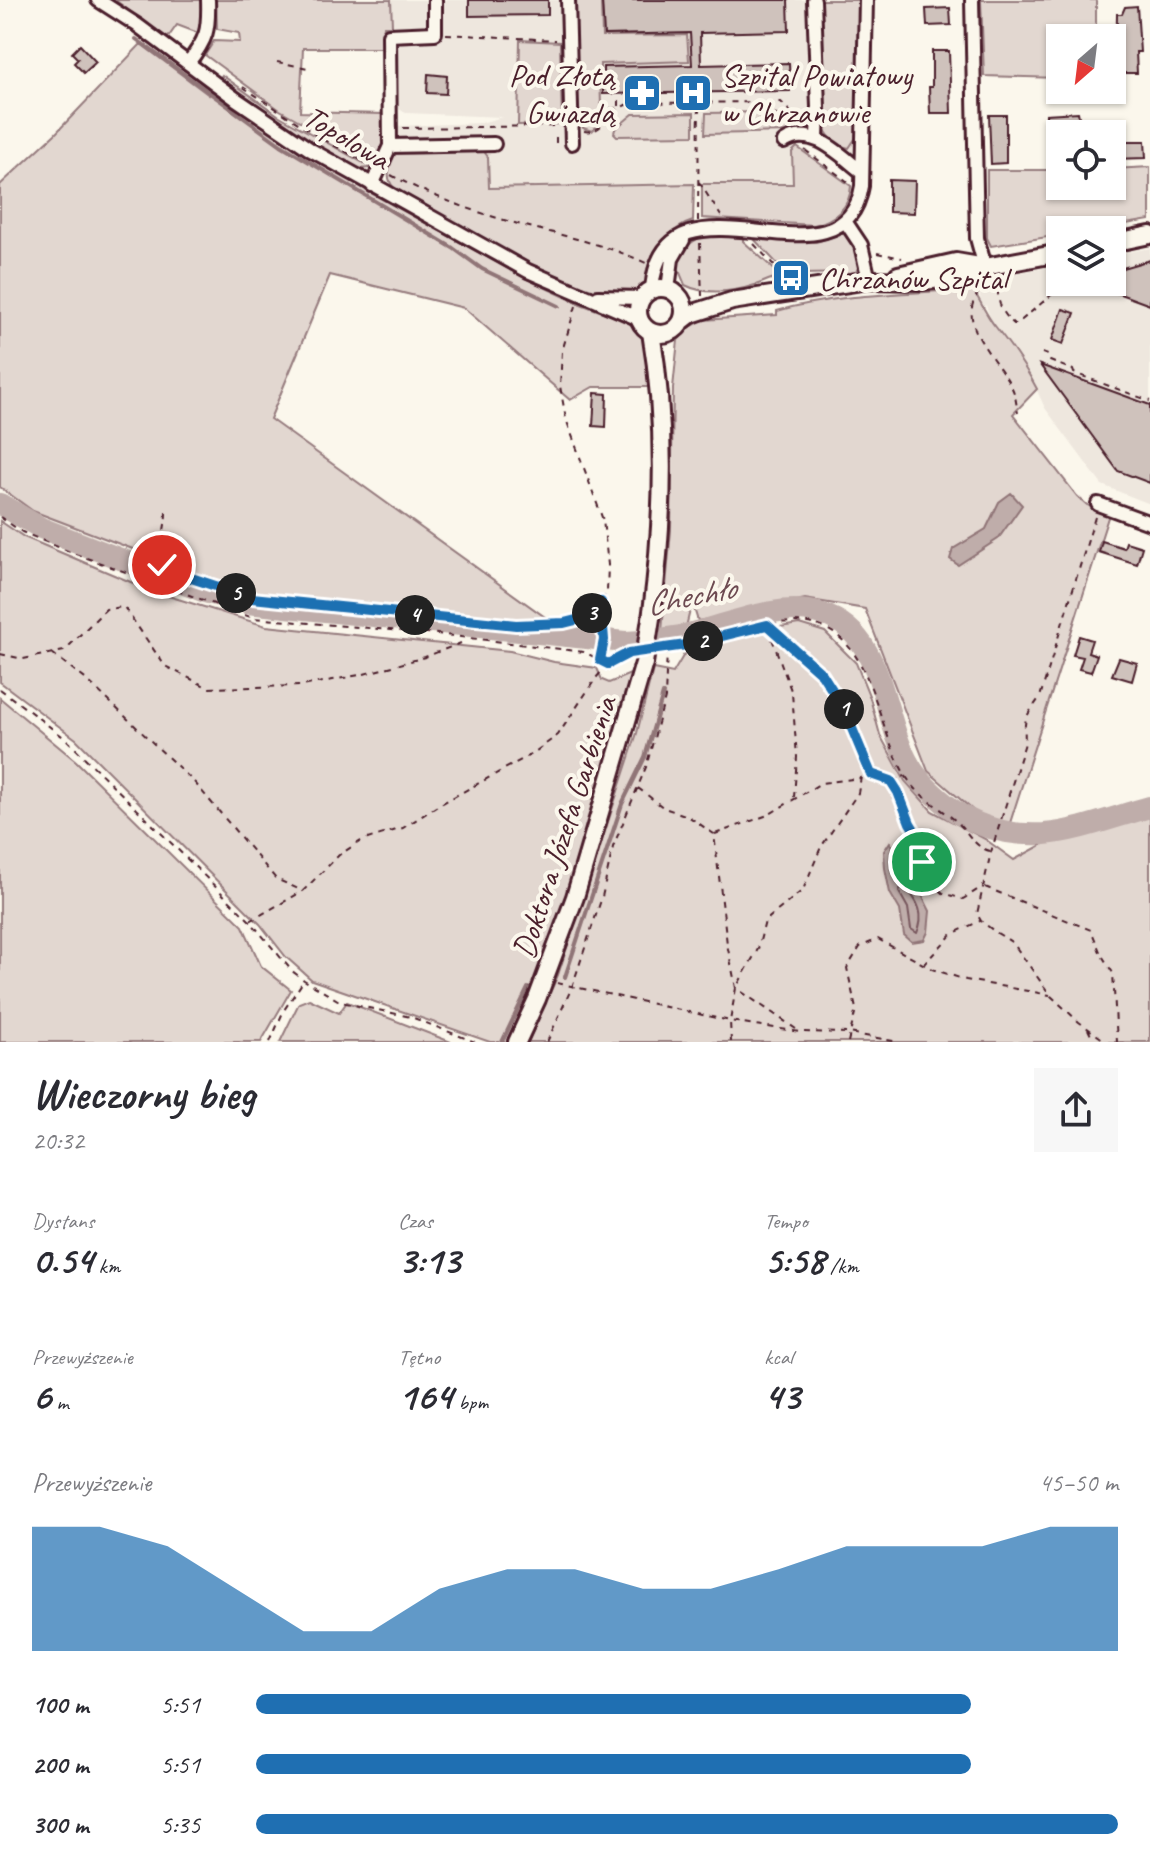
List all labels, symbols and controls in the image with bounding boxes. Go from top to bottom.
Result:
north arrow [1046,24,1126,104]
map controls [1046,24,1126,296]
place label: Pod Złotą Gwiazdą [509,55,616,133]
place label: Szpital Powiatowy w Chrzanowie [721,55,914,133]
pharmacy icon: Pod Złotą Gwiazdą [621,72,663,114]
hospital icon: Szpital Powiatowy w Chrzanowie [672,72,714,114]
street label: Topolowa [296,96,399,180]
button: locate [1046,120,1126,200]
button: layers [1046,216,1126,296]
bus stop icon: Chrzanów Szpital [770,257,812,299]
place label: Chrzanów Szpital [819,258,1013,299]
pin [128,531,196,599]
icon: check [140,543,184,587]
water label: Chechło [642,565,743,625]
pin: 5 [216,573,256,613]
text: 5 [231,579,241,607]
pin: 3 [572,593,612,633]
pin: 4 [395,595,435,635]
text: 3 [587,599,597,627]
text: 4 [410,601,420,629]
pin: 2 [683,621,723,661]
text: 2 [698,627,708,655]
street label: Doktora Józefa Garbienia [503,689,627,963]
pin: 1 [824,689,864,729]
text: 1 [839,695,849,723]
pin [888,828,956,896]
icon: arrive [900,840,944,884]
text: Wieczorny bieg [32,1066,255,1121]
button: share [1034,1068,1118,1152]
text: 20:32 [32,1124,84,1157]
text: Dystans [32,1207,94,1235]
text: Czas [398,1207,433,1235]
text: Tempo [764,1207,808,1235]
text: 0.54 [32,1235,93,1285]
text: 3:13 [398,1235,460,1285]
text: 5:58 [764,1235,825,1285]
text: km [93,1252,120,1280]
text: /km [825,1252,859,1280]
text: Przewyższenie [32,1343,133,1371]
text: Tętno [398,1343,440,1371]
text: kcal [764,1343,793,1371]
text: 6 [32,1371,51,1421]
text: 164 [398,1371,453,1421]
text: 43 [764,1371,800,1421]
text: m [51,1388,69,1416]
text: bpm [453,1388,488,1416]
text: Przewyższenie [32,1466,151,1499]
text: 45–50 m [1039,1466,1118,1499]
text: 100 m [32,1688,88,1721]
text: 5:51 [160,1688,200,1721]
text: 200 m [32,1748,88,1781]
text: 5:51 [160,1748,200,1781]
text: 300 m [32,1808,88,1841]
text: 5:35 [160,1808,200,1841]

